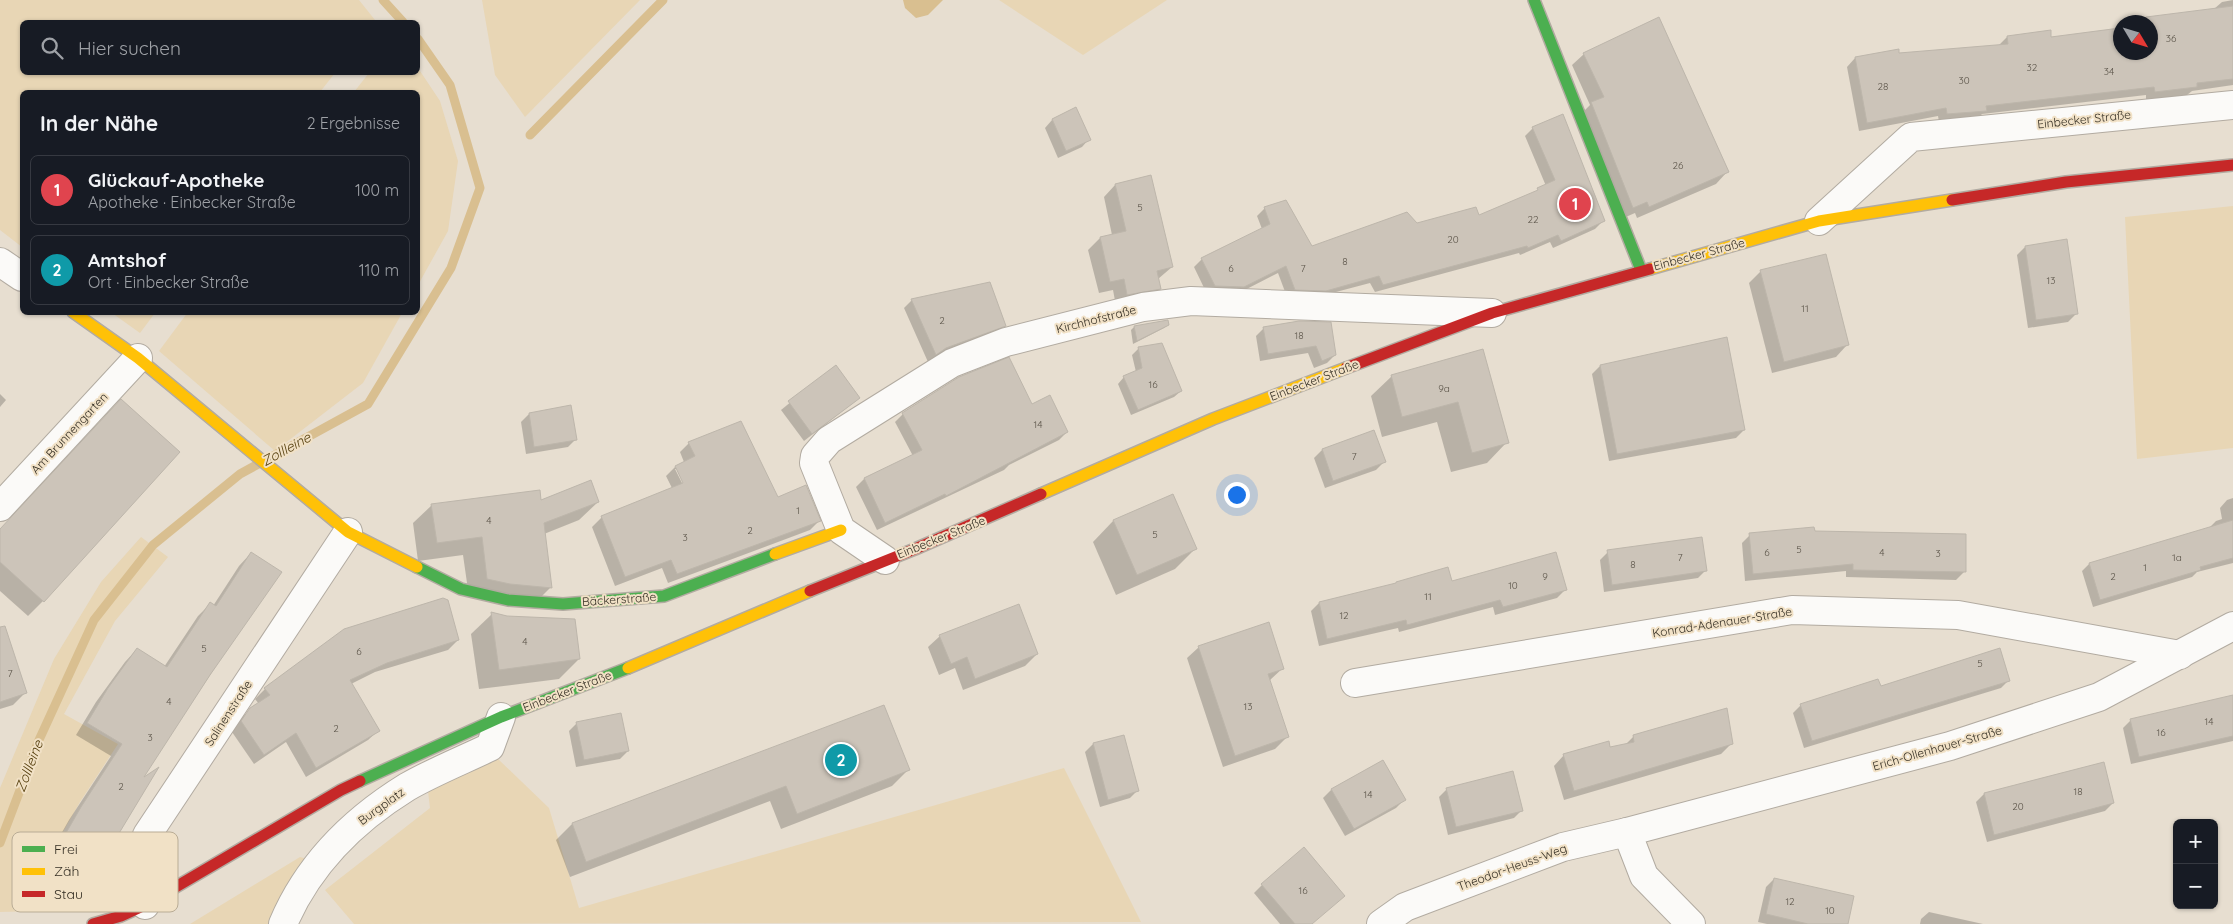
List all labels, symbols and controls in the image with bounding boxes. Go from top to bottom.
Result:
north arrow [2113,15,2158,60]
search box [20,20,420,75]
house number: 36 [2166,32,2177,45]
icon: search [38,34,66,62]
text: Hier suchen [78,36,181,60]
house number: 32 [2027,61,2038,74]
house number: 34 [2104,65,2114,78]
house number: 30 [1958,74,1970,87]
house number: 28 [1878,80,1888,93]
street label: Einbecker Straße [2036,107,2132,131]
text: In der Nähe [40,110,158,136]
text: 2 Ergebnisse [307,113,400,133]
house number: 26 [1673,159,1684,172]
text: Glückauf-Apotheke [88,168,264,192]
text: 1 [54,180,60,200]
text: 100 m [355,180,399,200]
pin: 1 [1559,185,1591,223]
text: Apotheke · Einbecker Straße [88,192,296,212]
house number: 5 [1137,201,1143,214]
house number: 22 [1527,213,1539,226]
house number: 20 [1447,233,1459,246]
street label: Einbecker Straße [1652,235,1747,273]
text: Amtshof [88,248,166,272]
house number: 8 [1342,255,1348,268]
text: 2 [52,260,62,280]
text: 110 m [359,260,399,280]
house number: 6 [1228,262,1234,275]
house number: 7 [1300,262,1306,275]
text: Ort · Einbecker Straße [88,272,249,292]
house number: 13 [2047,274,2055,287]
street label: Kirchhofstraße [1054,302,1138,336]
house number: 11 [1801,302,1809,315]
house number: 2 [939,314,945,327]
house number: 18 [1294,329,1304,342]
street label: Einbecker Straße [1267,356,1361,404]
house number: 16 [1148,378,1158,391]
house number: 9a [1438,382,1450,395]
street label: Am Brunnengarten [27,389,111,477]
house number: 14 [1034,418,1042,431]
water label: Zollleine [258,428,315,470]
house number: 7 [1351,450,1357,463]
your location [1224,482,1250,508]
house number: 1 [796,504,800,517]
street label: Einbecker Straße [895,512,988,562]
house number: 4 [486,514,492,527]
house number: 2 [747,524,753,537]
house number: 5 [1152,528,1158,541]
house number: 3 [682,531,688,544]
house number: 5 [1796,543,1802,556]
house number: 6 [1764,546,1770,559]
house number: 4 [1879,546,1885,559]
house number: 3 [1935,547,1941,560]
house number: 7 [1677,551,1683,564]
house number: 1a [2172,551,2182,564]
house number: 8 [1630,558,1636,571]
house number: 1 [2143,561,2147,574]
house number: 9 [1542,570,1548,583]
house number: 2 [2110,570,2116,583]
house number: 10 [1508,579,1518,592]
street label: Bäckerstraße [581,589,657,609]
house number: 11 [1424,590,1432,603]
street label: Konrad-Adenauer-Straße [1651,604,1793,640]
house number: 12 [1339,609,1349,622]
house number: 4 [522,635,528,648]
house number: 5 [201,642,207,655]
house number: 6 [356,645,362,658]
house number: 5 [1977,657,1983,670]
house number: 7 [7,667,13,680]
street label: Einbecker Straße [520,667,614,715]
street label: Salinenstraße [201,677,255,749]
house number: 4 [166,695,172,708]
house number: 13 [1244,700,1252,713]
house number: 14 [2205,715,2213,728]
house number: 2 [333,722,339,735]
street label: Erich-Ollenhauer-Straße [1871,722,2003,774]
house number: 16 [2156,726,2166,739]
house number: 3 [147,731,153,744]
water label: Zollleine [11,737,47,794]
pin: 2 [825,741,857,779]
house number: 2 [118,780,124,793]
street label: Burgplatz [355,784,407,828]
house number: 18 [2073,785,2083,798]
house number: 14 [1364,788,1372,801]
house number: 20 [2012,800,2024,813]
map controls [2173,819,2218,909]
button: + [2173,819,2218,864]
legend [12,832,178,912]
text: Frei [54,840,78,858]
street label: Theodor-Heuss-Weg [1455,840,1569,894]
text: Zäh [54,862,79,880]
button: − [2173,864,2218,909]
house number: 16 [1298,884,1308,897]
text: Stau [54,885,83,903]
house number: 12 [1785,895,1795,908]
house number: 10 [1825,904,1835,917]

